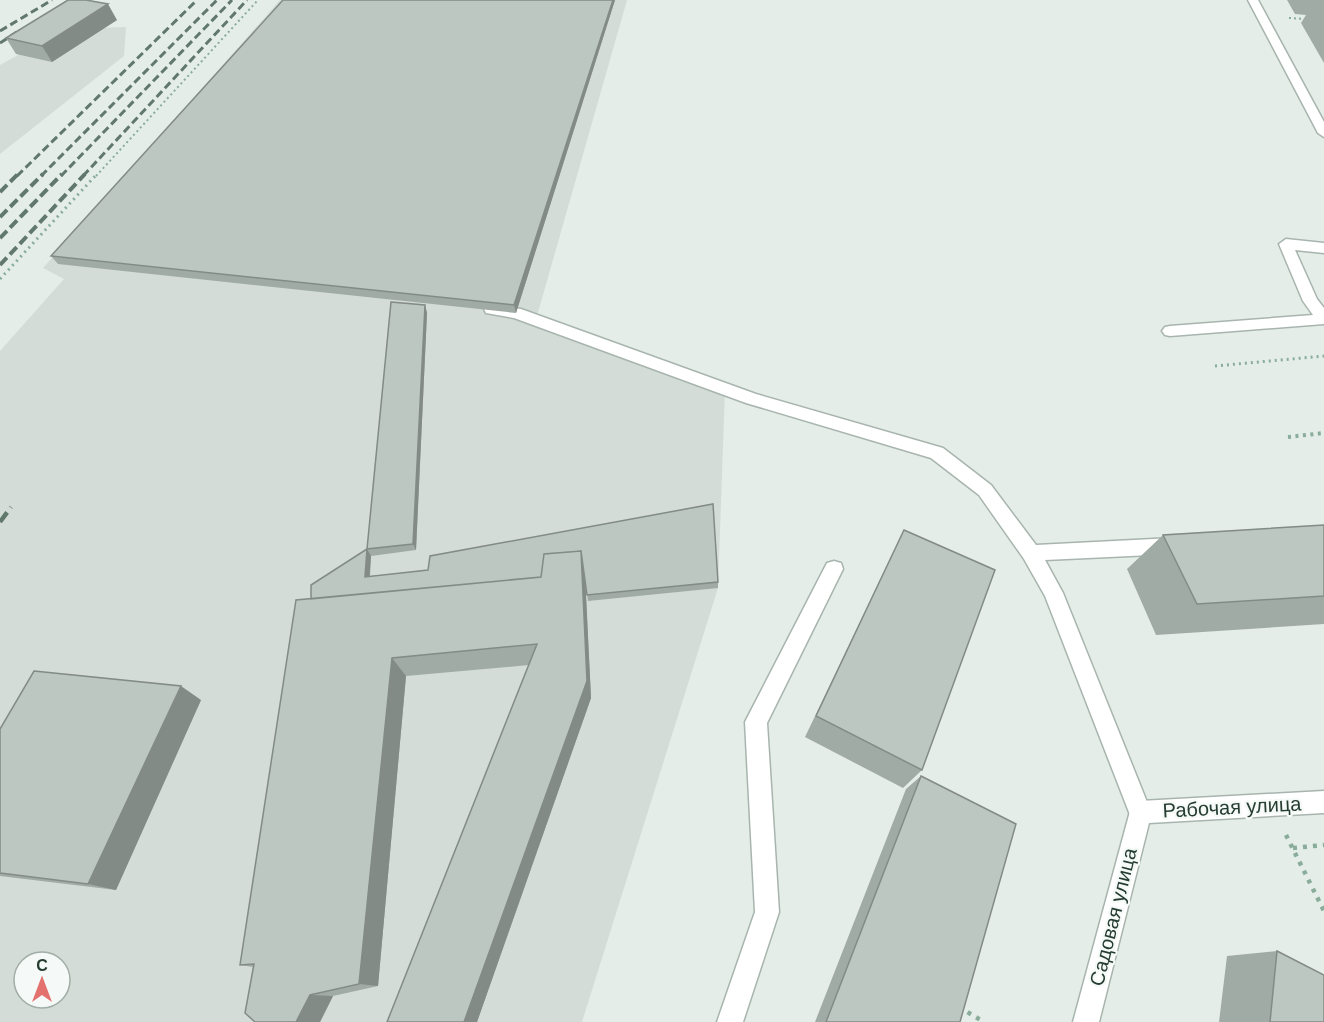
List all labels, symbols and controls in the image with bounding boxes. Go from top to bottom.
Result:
street label: Рабочая улица [1162,792,1303,822]
street label: Садовая улица [1085,845,1141,988]
north arrow [12,950,72,1010]
text: С [36,957,48,974]

